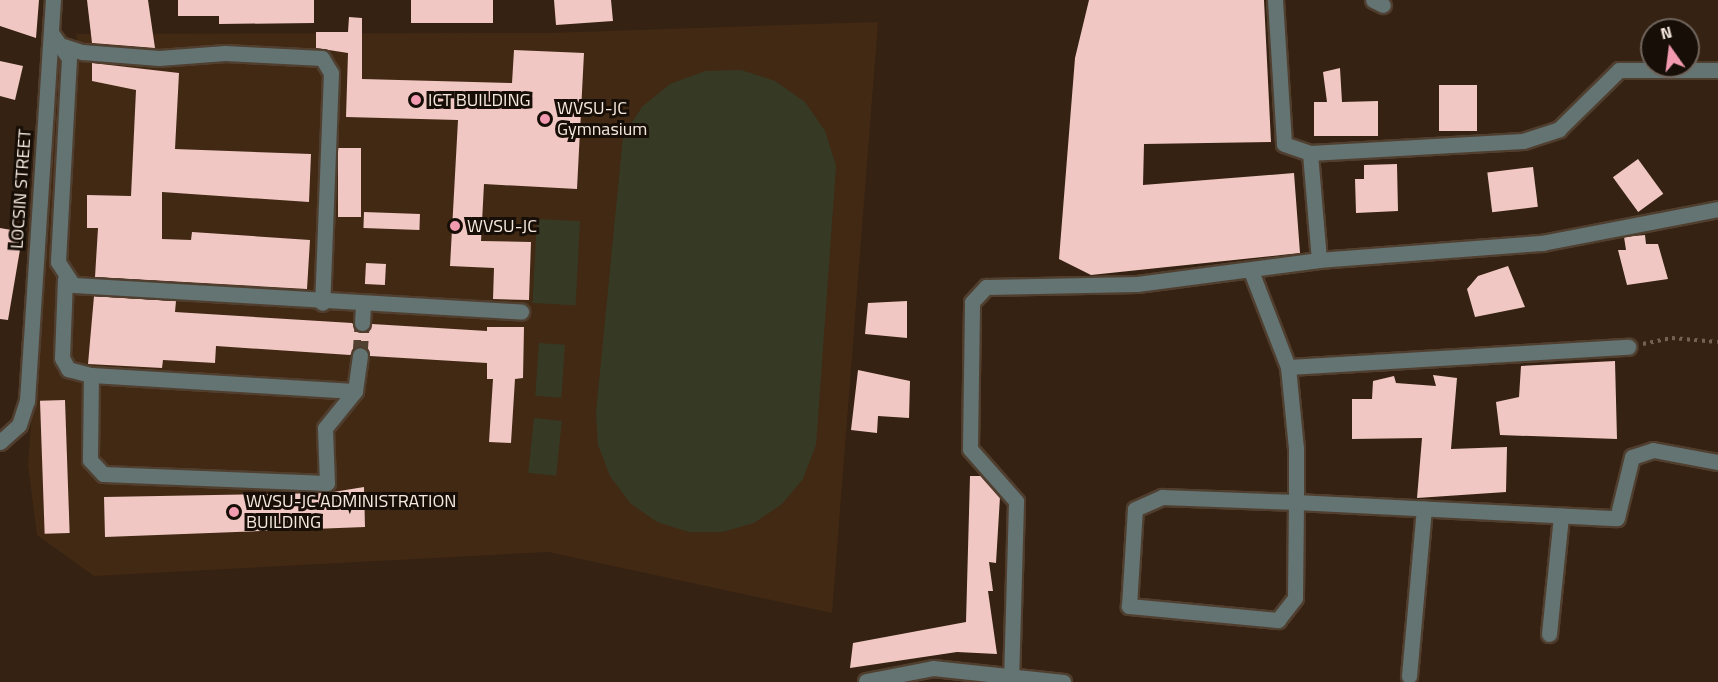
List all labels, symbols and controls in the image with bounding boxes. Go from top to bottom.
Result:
north arrow [1640,18,1700,78]
text: N [1658,19,1674,45]
place label: ICT BUILDING [428,89,531,111]
marker: ICT BUILDING [409,93,423,107]
place label: WVSU-JC Gymnasium [557,98,647,140]
marker: WVSU-JC Gymnasium [538,112,552,126]
street label: LOCSIN STREET [6,128,36,250]
place label: WVSU-JC [467,215,537,237]
marker: WVSU-JC [448,219,462,233]
place label: WVSU-JC ADMINISTRATION BUILDING [246,491,456,534]
marker: WVSU-JC ADMINISTRATION BUILDING [227,505,241,519]

